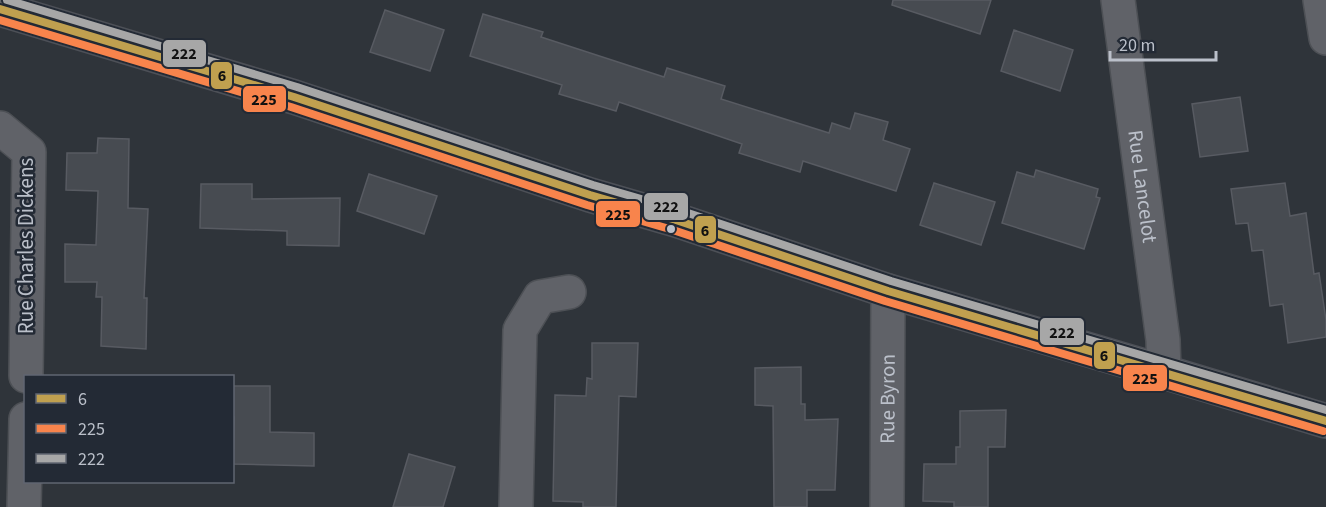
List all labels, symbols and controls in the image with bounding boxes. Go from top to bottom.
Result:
scale bar [1110,24,1216,62]
text: 20 m [1119,33,1155,58]
line badge: 222 [162,39,207,68]
text: 222 [171,43,197,65]
line badge: 6 [210,61,233,90]
text: 6 [218,65,226,87]
line badge: 225 [242,85,287,113]
text: 225 [251,89,277,111]
street label: Rue Lancelot [1120,128,1165,245]
street label: Rue Charles Dickens [11,158,41,334]
line badge: 222 [643,192,689,221]
text: 222 [653,196,679,218]
line badge: 225 [595,200,641,228]
text: 225 [605,204,631,226]
line badge: 6 [694,215,717,244]
text: 6 [701,220,709,242]
unlabelled marker [665,223,677,235]
line badge: 222 [1039,317,1085,346]
text: 222 [1049,322,1075,344]
line badge: 6 [1093,341,1116,370]
text: 6 [1100,345,1108,367]
street label: Rue Byron [872,354,903,444]
line badge: 225 [1122,364,1168,392]
text: 225 [1132,368,1158,390]
legend [24,375,234,483]
text: 6 [78,387,87,412]
text: 225 [78,417,105,442]
text: 222 [78,447,105,472]

